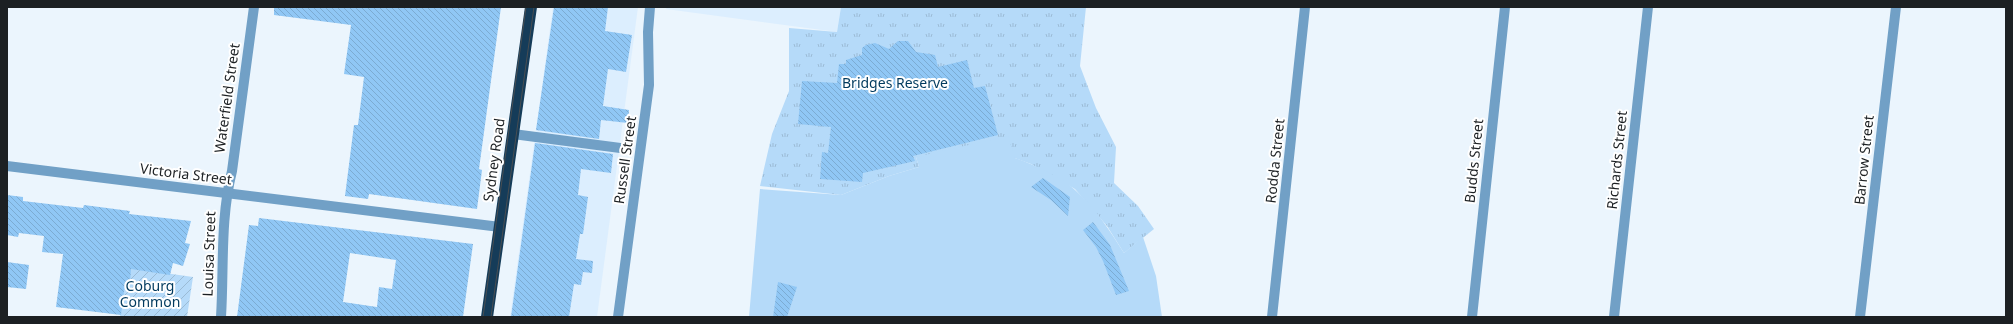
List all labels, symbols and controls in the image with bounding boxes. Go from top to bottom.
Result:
street label: Waterfield Street [209,42,244,154]
park label: Bridges Reserve [842,73,948,92]
street label: Richards Street [1602,110,1631,210]
street label: Barrow Street [1849,114,1878,206]
street label: Russell Street [609,115,640,205]
street label: Sydney Road [478,117,509,203]
street label: Rodda Street [1261,118,1288,204]
street label: Budds Street [1460,118,1487,204]
street label: Victoria Street [139,158,233,189]
street label: Louisa Street [198,211,219,297]
park label: Coburg Common [120,276,180,311]

